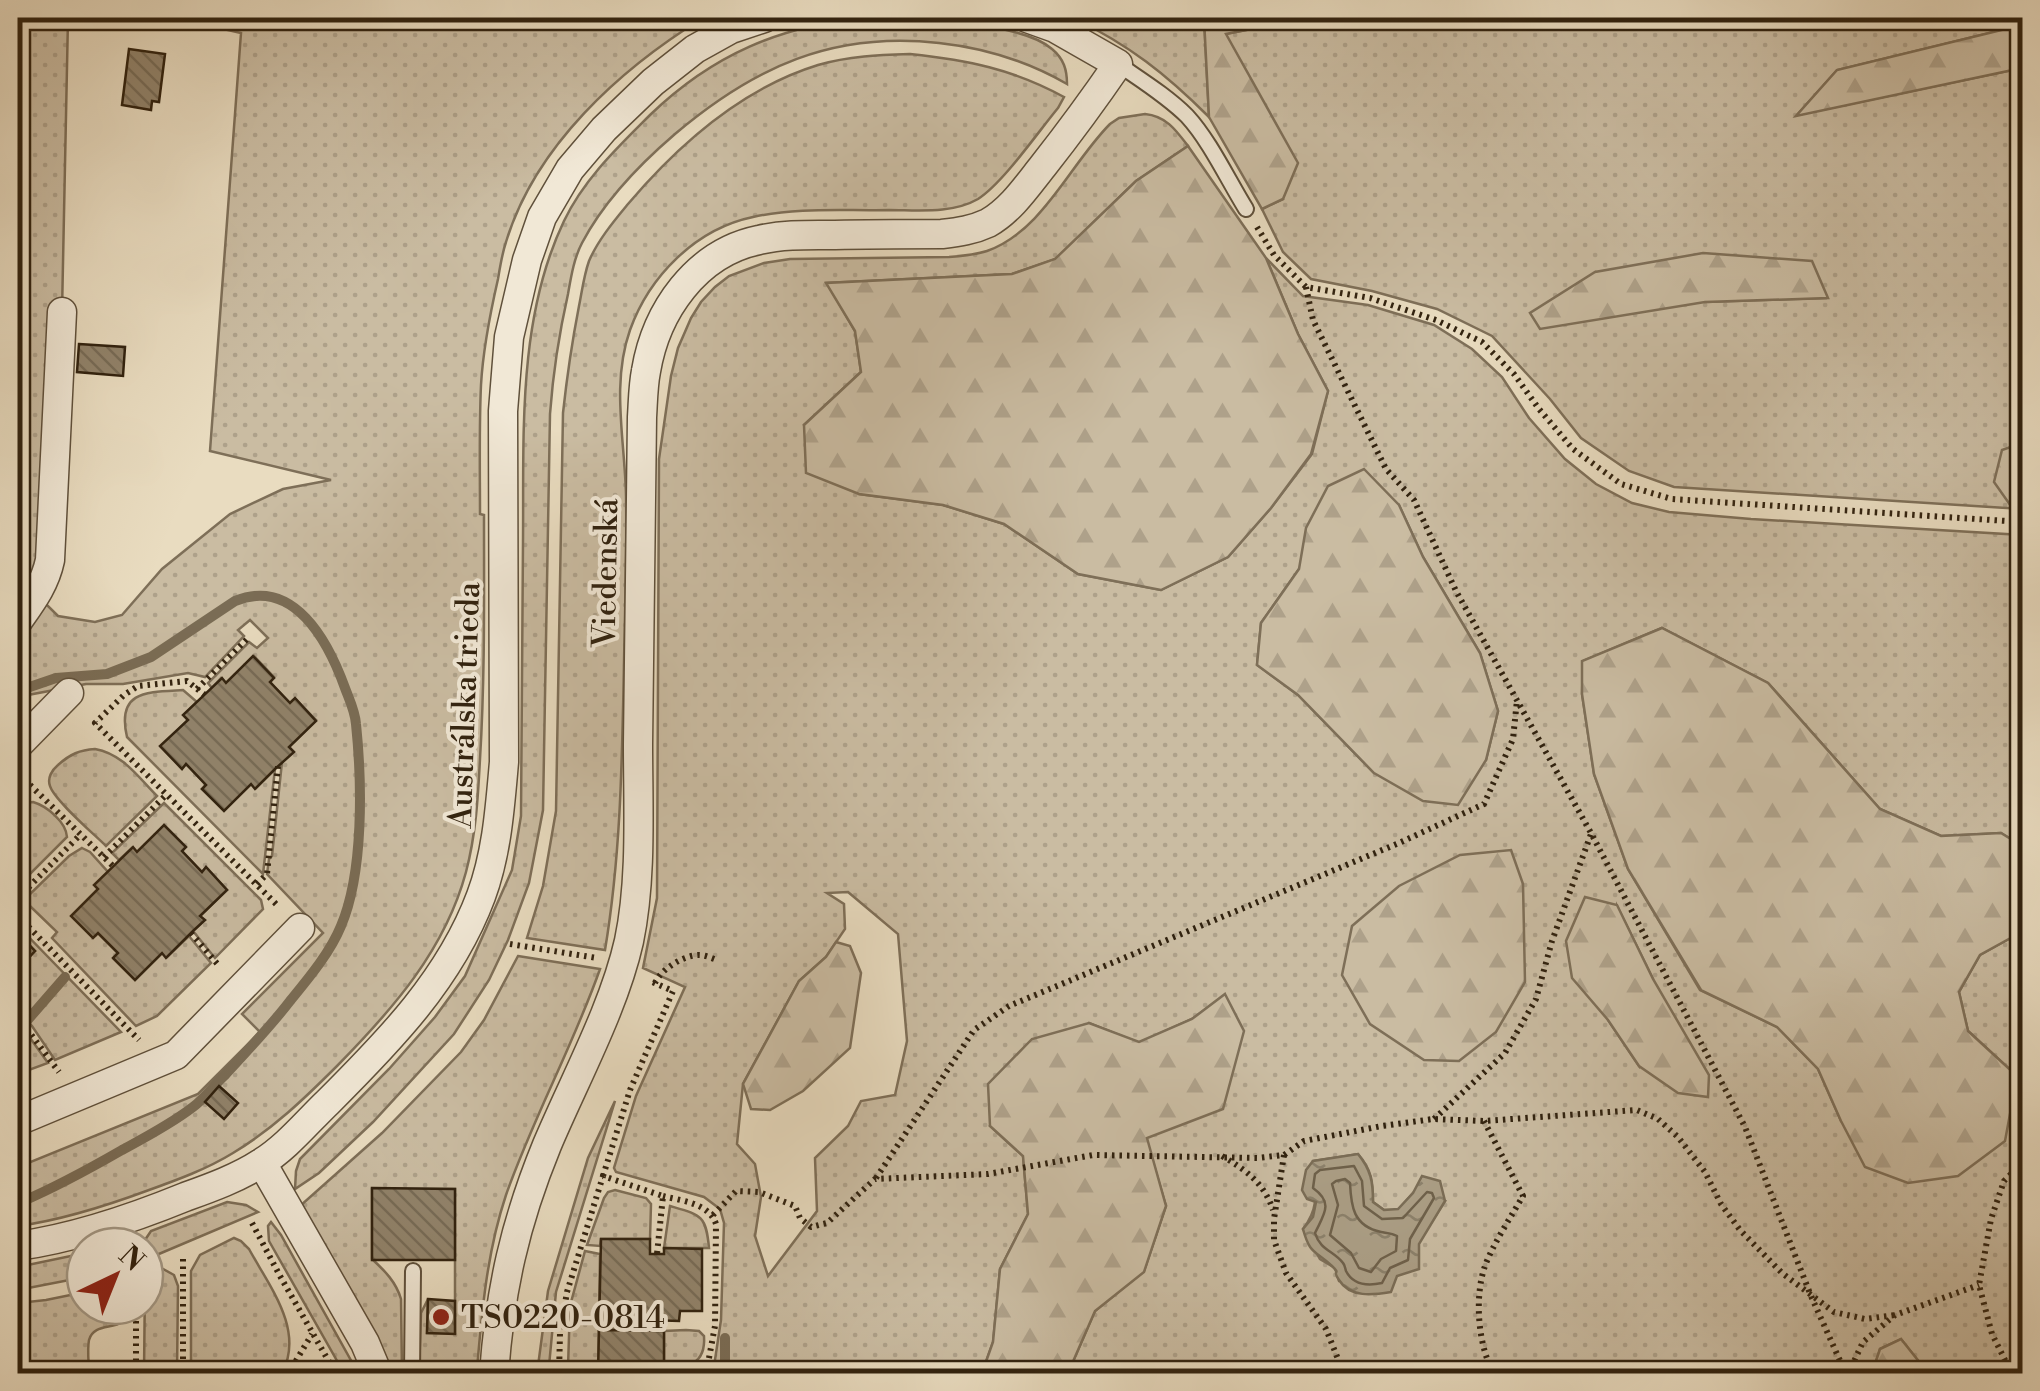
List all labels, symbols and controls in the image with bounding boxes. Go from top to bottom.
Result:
street label: Viedenská [585,497,627,649]
street label: Austrálska trieda [441,580,489,830]
north arrow [65,1226,165,1326]
text: N [111,1238,151,1279]
place label: TS0220-0814 [461,1298,665,1338]
marker: TS0220-0814 [430,1306,452,1328]

